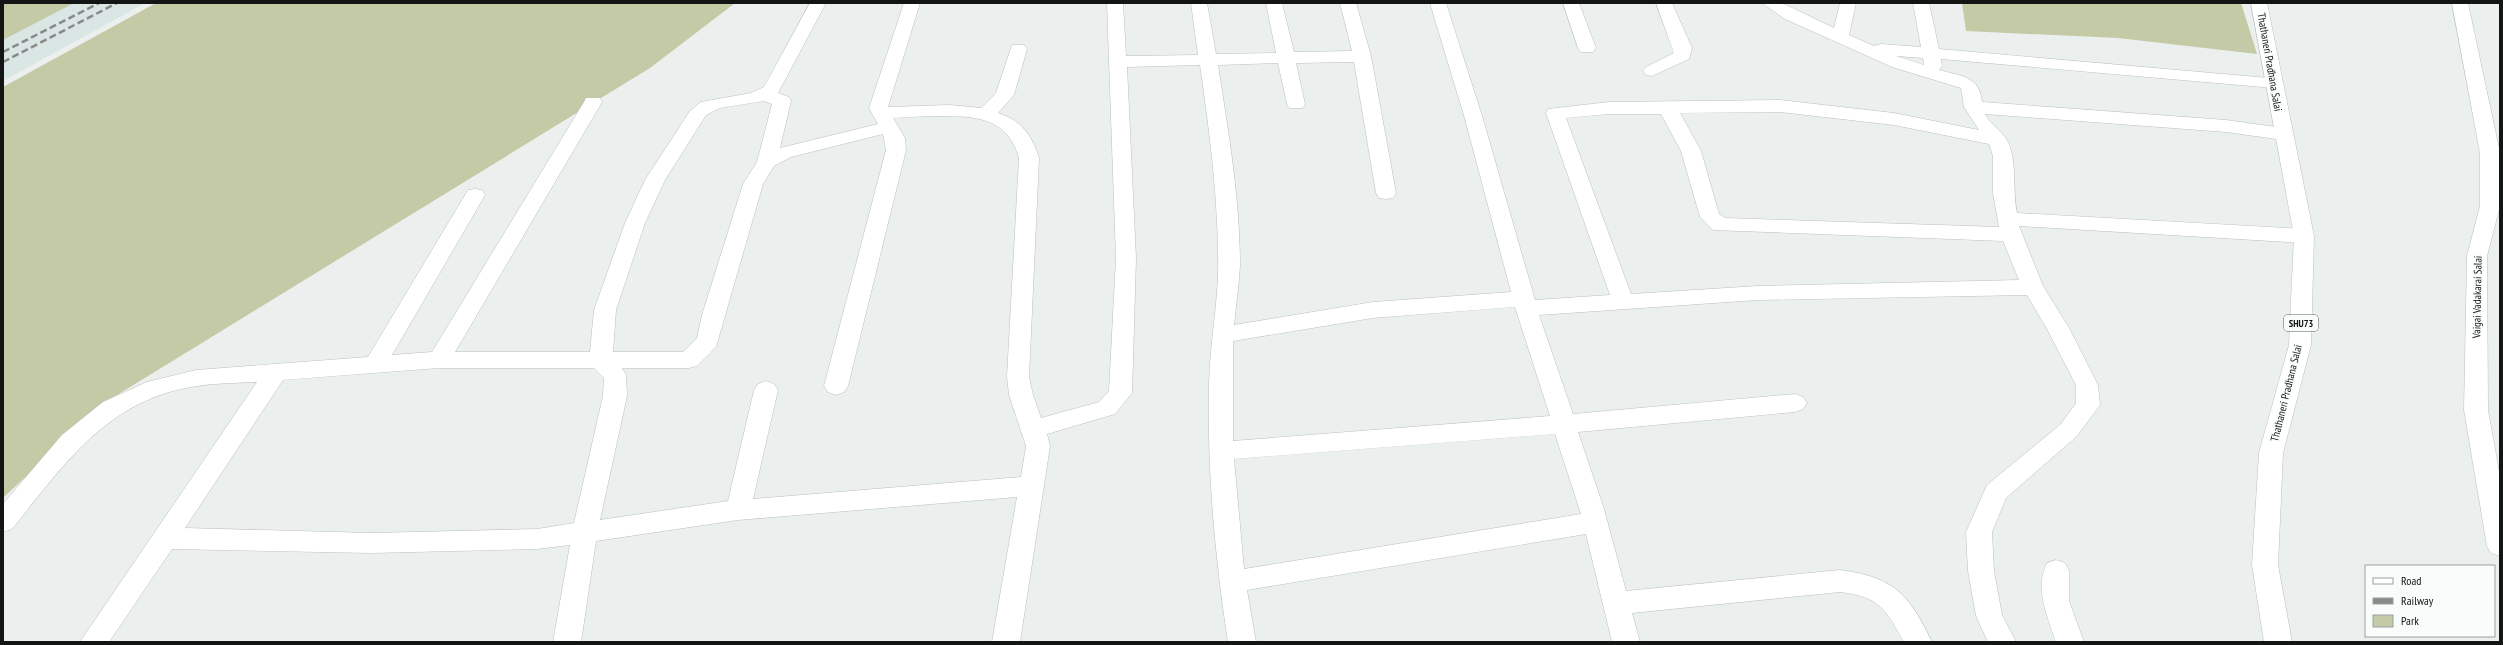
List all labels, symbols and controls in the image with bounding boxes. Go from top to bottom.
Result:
street label: Thathaneri Pradhana Salai [2254,12,2286,112]
street label: Vaigai Vadakarai Salai [2469,256,2485,339]
road number: SHU73 [2284,315,2318,331]
street label: Thathaneri Pradhana Salai [2267,343,2305,443]
legend [2365,565,2495,637]
text: Road [2401,573,2421,588]
text: Railway [2401,593,2434,608]
text: Park [2401,613,2419,628]

